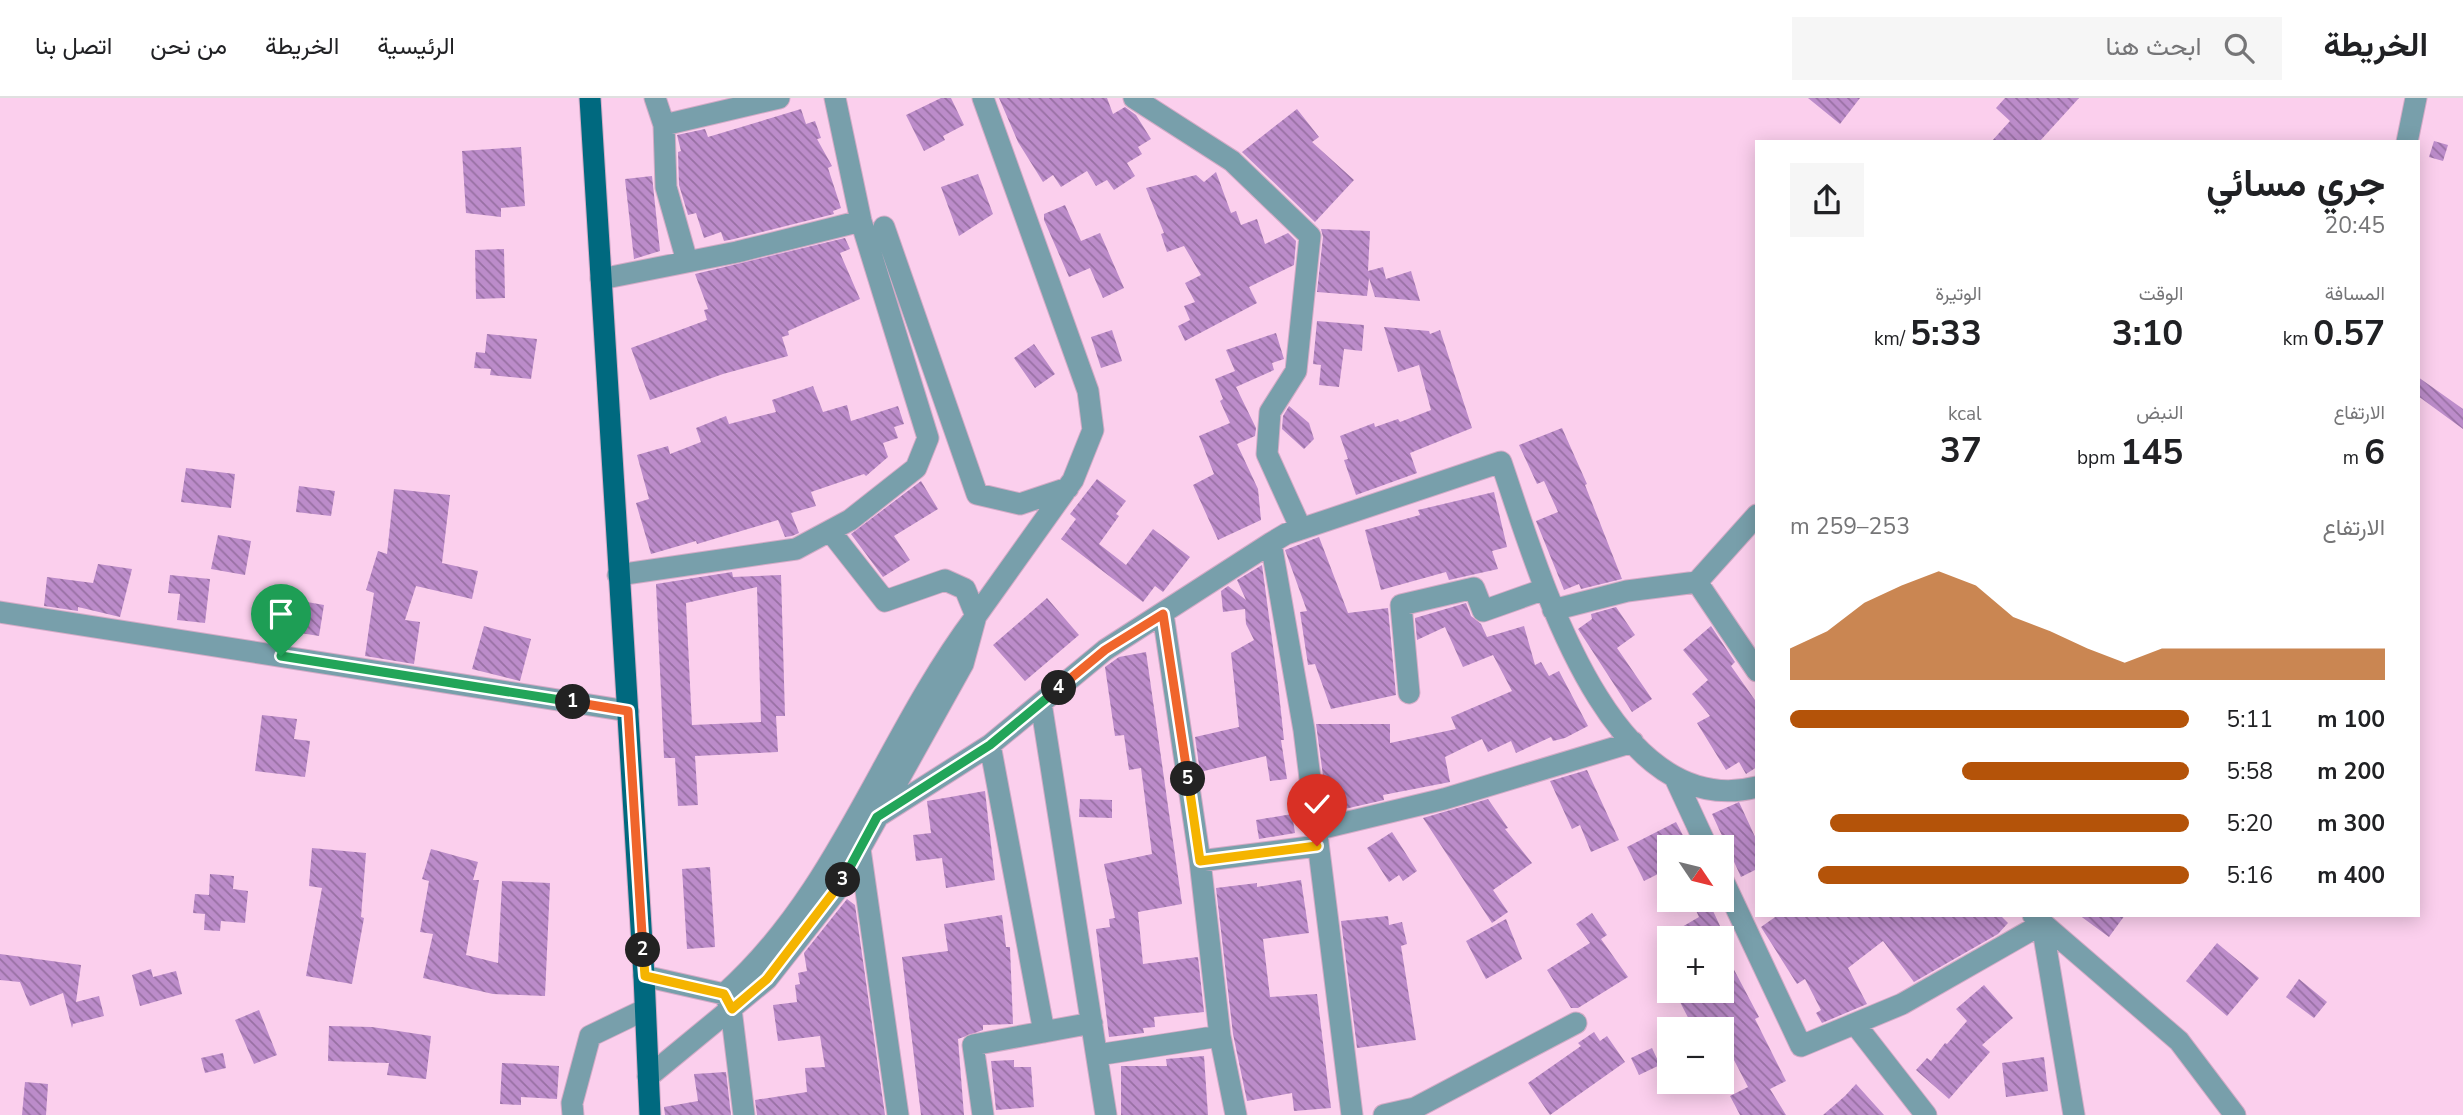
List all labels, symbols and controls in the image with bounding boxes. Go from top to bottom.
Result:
search box [1792,17,2282,80]
text: الخريطة [2324,23,2428,68]
text: ابحث هنا [2106,29,2202,64]
icon: search [2220,29,2258,67]
text: اتصل بنا [35,30,112,62]
text: من نحن [150,30,227,62]
text: الخريطة [265,30,339,62]
text: الرئيسية [377,30,455,62]
text: جري مسائي [2206,158,2385,209]
button: share [1790,163,1864,237]
text: 20:45 [2325,210,2385,241]
text: الوتيرة [1935,281,1982,307]
text: الوقت [2139,281,2183,307]
text: المسافة [2325,281,2385,307]
text: 5:33 [1910,310,1982,357]
text: 3:10 [2112,310,2183,357]
text: 0.57 [2313,310,2385,357]
text: /km [1874,326,1910,352]
text: km [2283,326,2313,352]
text: النبض [2136,400,2183,426]
text: الارتفاع [2333,400,2385,426]
text: kcal [1948,401,1982,427]
text: 37 [1940,427,1982,474]
text: 145 [2120,429,2183,476]
text: 6 [2364,429,2385,476]
text: bpm [2077,445,2120,471]
text: m [2343,445,2364,471]
text: 253–259 m [1790,511,1910,542]
text: الارتفاع [2323,512,2385,543]
pin [251,584,311,656]
icon: arrive [262,595,300,633]
pin: 4 [1042,670,1076,706]
text: 4 [1053,674,1064,700]
pin: 1 [556,684,590,720]
text: 1 [567,688,578,714]
text: 5:11 [2226,704,2273,735]
text: 100 m [2317,704,2385,735]
text: 5:58 [2226,756,2273,787]
text: 200 m [2317,756,2385,787]
pin: 5 [1170,762,1206,796]
text: 5 [1182,765,1193,791]
pin [1287,774,1347,846]
icon: check [1298,785,1336,823]
text: 5:20 [2226,808,2273,839]
text: 300 m [2317,808,2385,839]
north arrow [1657,835,1734,912]
map controls [1657,835,1734,1094]
text: 5:16 [2226,860,2273,891]
text: 400 m [2317,860,2385,891]
pin: 3 [826,862,860,898]
text: 3 [837,866,848,892]
button: + [1657,926,1734,1003]
pin: 2 [626,932,660,968]
text: 2 [637,936,648,962]
button: − [1657,1017,1734,1094]

